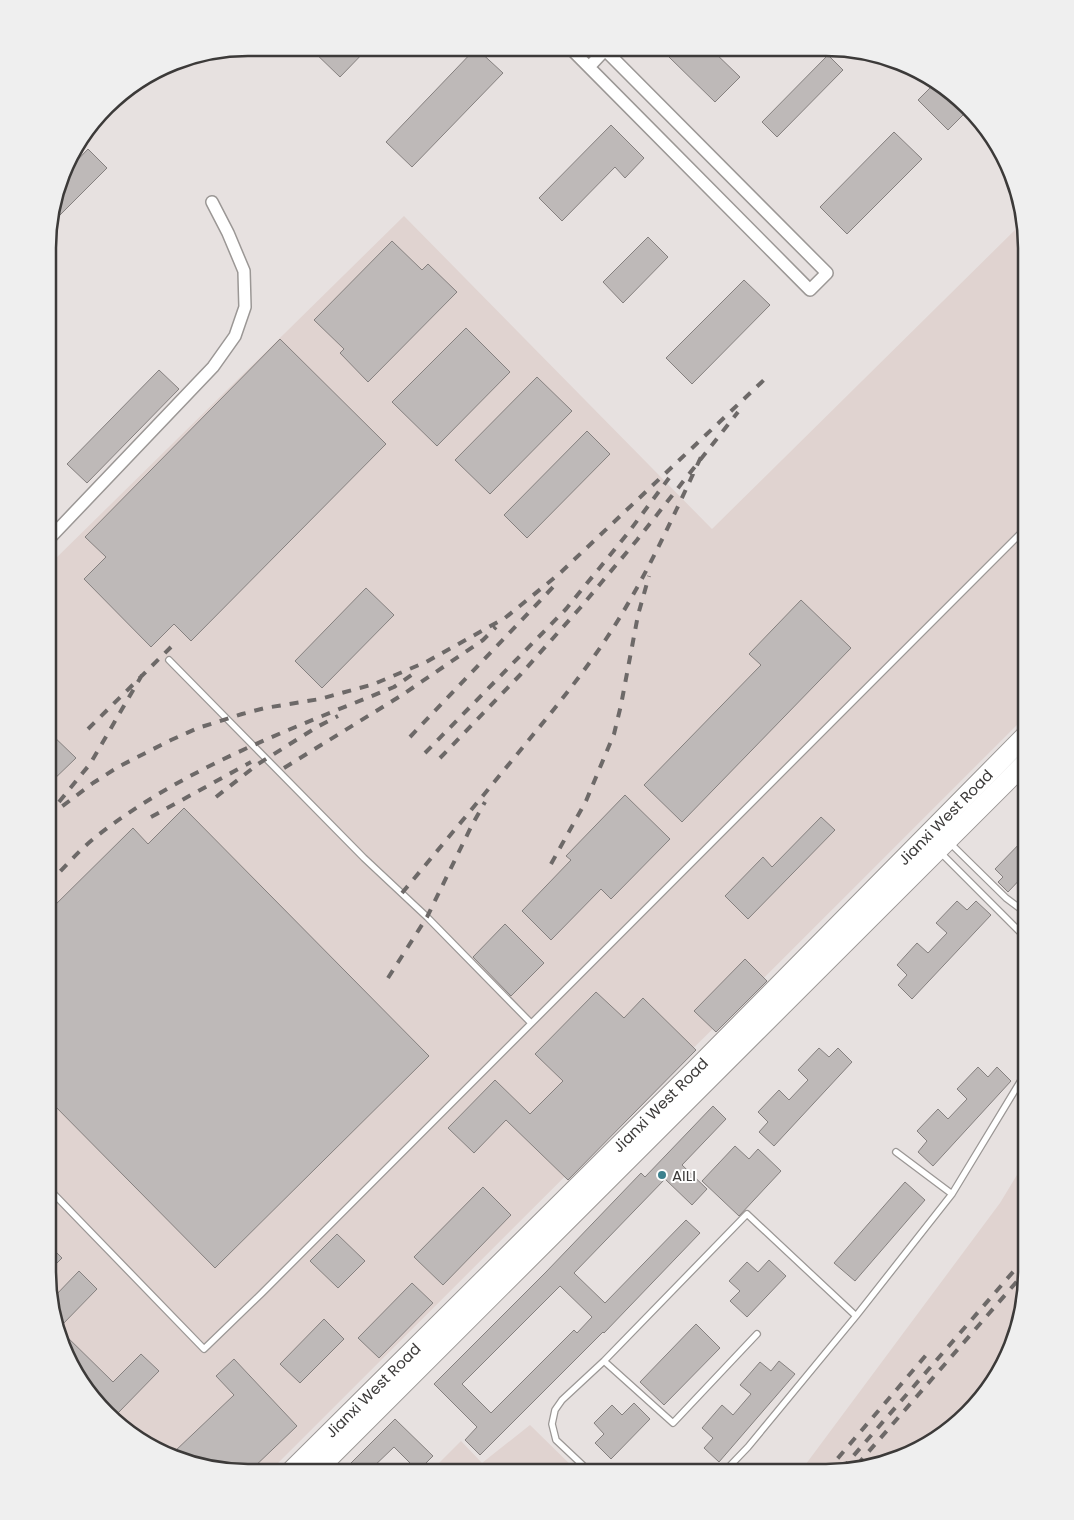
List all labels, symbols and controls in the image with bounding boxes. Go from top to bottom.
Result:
street label: Jianxi West Road [893,765,997,869]
street label: Jianxi West Road [608,1053,712,1157]
place label: AILI [672,1165,696,1186]
marker: AILI [656,1169,668,1181]
street label: Jianxi West Road [320,1338,425,1442]

